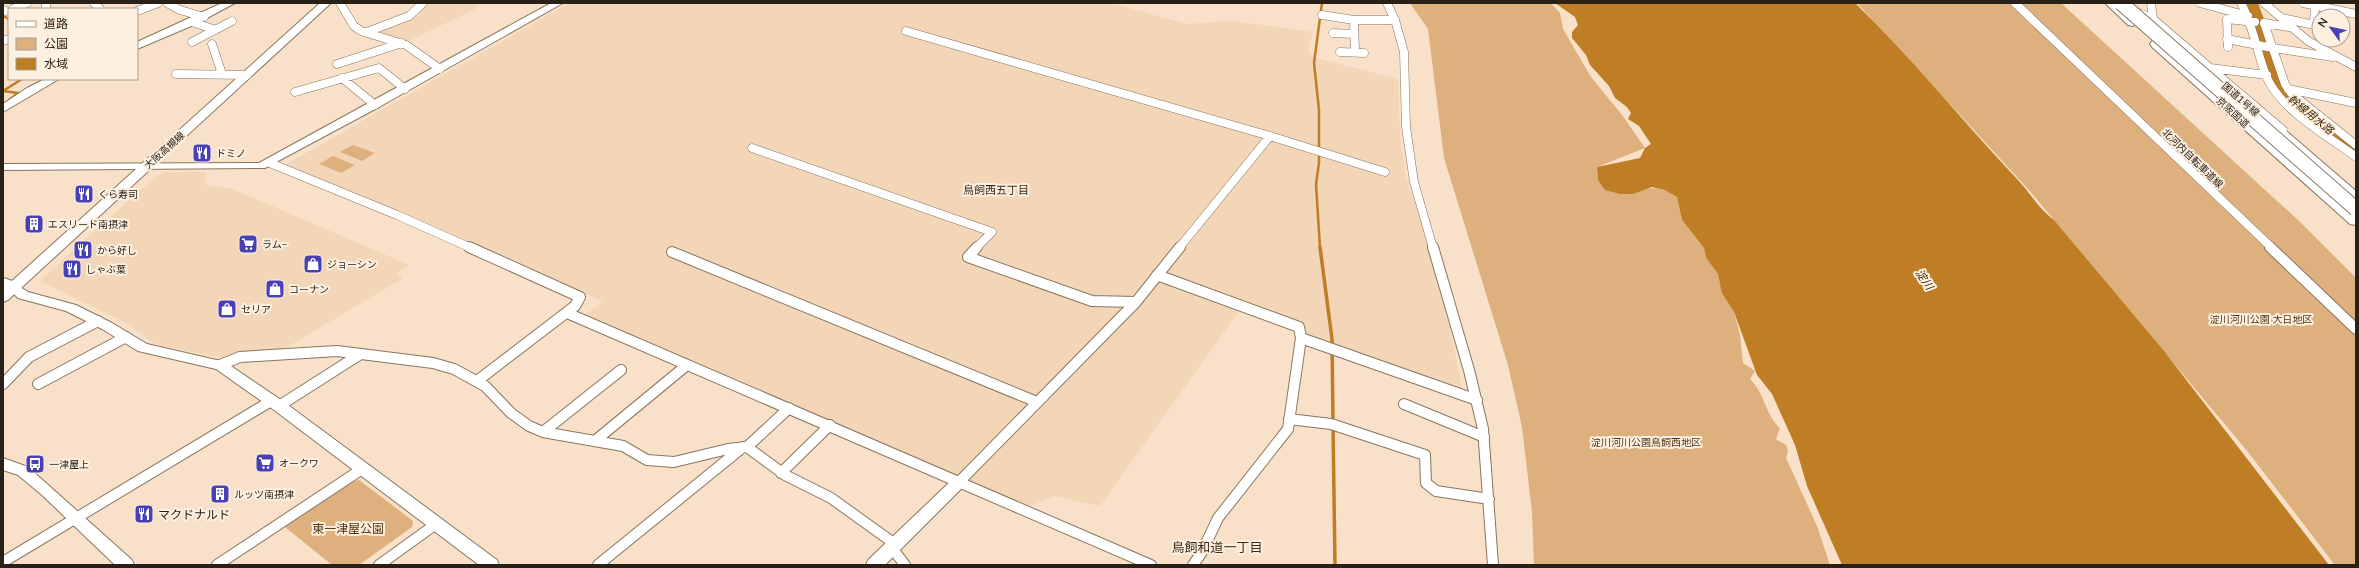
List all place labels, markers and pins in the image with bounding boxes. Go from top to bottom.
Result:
restaurant icon: ドミノ [191,142,213,164]
place label: ドミノ [216,147,246,159]
restaurant icon: くら寿司 [73,183,95,205]
place label: くら寿司 [98,188,138,200]
building icon: エスリード南摂津 [23,213,45,235]
place label: エスリード南摂津 [48,218,128,230]
supermarket icon: ラム− [237,233,259,255]
place label: ラム− [262,238,288,250]
restaurant icon: から好し [72,239,94,261]
place label: から好し [97,244,137,256]
shop icon: ジョーシン [302,253,324,275]
restaurant icon: しゃぶ葉 [61,258,83,280]
place label: ジョーシン [327,258,377,270]
place label: しゃぶ葉 [86,263,126,275]
shop icon: コーナン [264,278,286,300]
place label: コーナン [289,283,329,295]
shop icon: セリア [216,298,238,320]
place label: セリア [241,303,271,315]
supermarket icon: オークワ [254,452,276,474]
bus stop icon: 一津屋上 [24,453,46,475]
place label: オークワ [279,457,319,469]
place label: 一津屋上 [49,458,89,470]
building icon: ルッツ南摂津 [209,483,231,505]
place label: ルッツ南摂津 [234,488,294,500]
restaurant icon: マクドナルド [133,503,155,525]
place label: マクドナルド [158,507,230,522]

